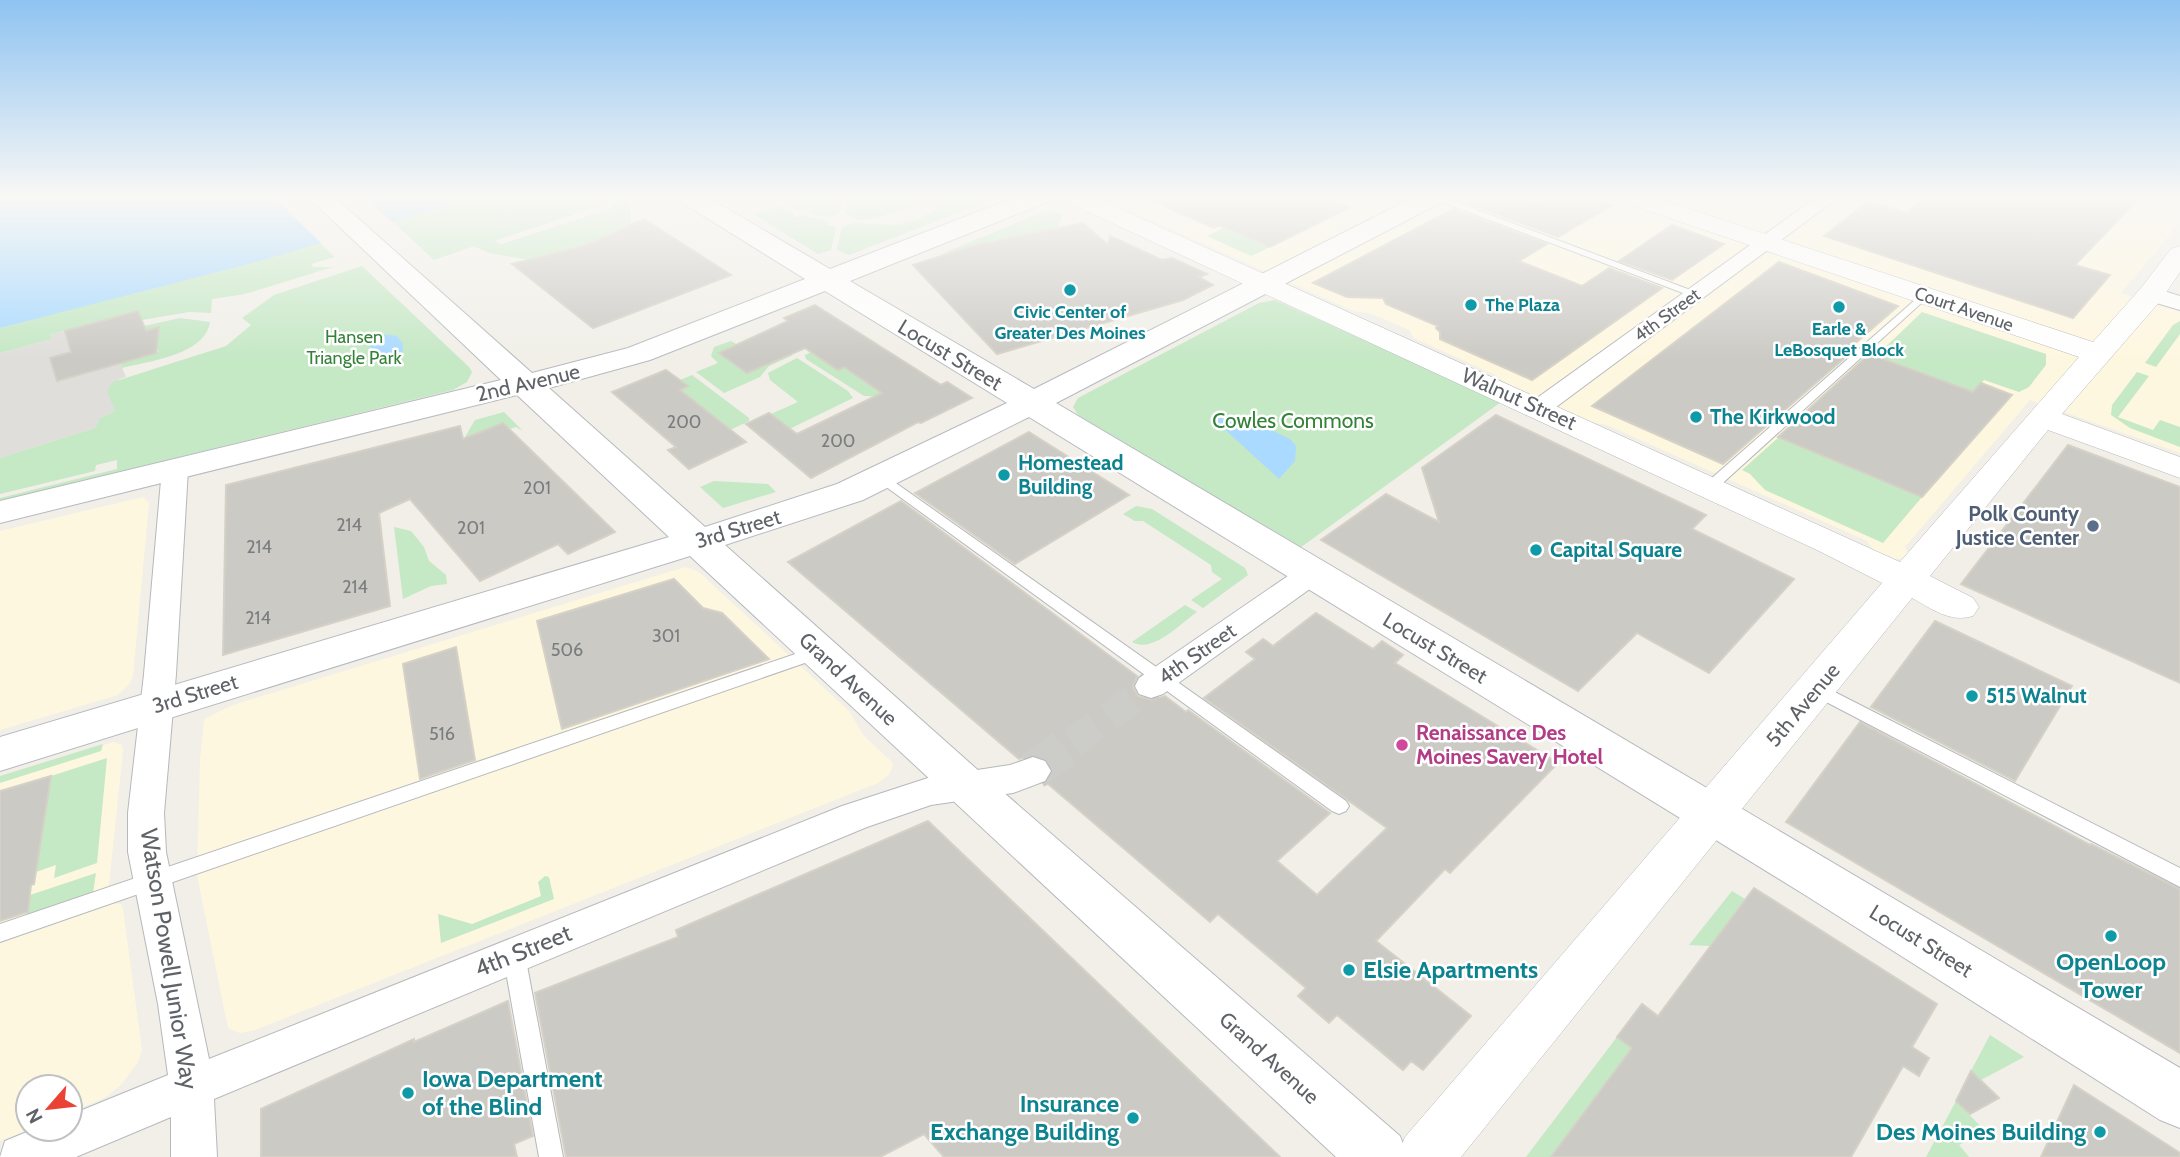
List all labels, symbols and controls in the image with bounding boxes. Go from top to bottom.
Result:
marker: Civic Center of Greater Des Moines [1062,282,1078,298]
street label: Court Avenue [1912,282,2016,336]
street label: 4th Street [1630,284,1704,346]
place label: The Plaza [1485,294,1560,316]
marker: The Plaza [1463,297,1479,313]
marker: Earle & LeBosquet Block [1831,299,1847,315]
place label: Civic Center of Greater Des Moines [994,301,1146,344]
street label: Locust Street [894,314,1007,395]
place label: Earle & LeBosquet Block [1774,318,1904,361]
park label: Hansen Triangle Park [306,326,402,369]
street label: 2nd Avenue [474,358,582,407]
street label: Walnut Street [1458,362,1580,435]
place label: The Kirkwood [1710,404,1836,429]
park label: Cowles Commons [1212,408,1374,433]
marker: The Kirkwood [1688,409,1704,425]
house number: 200 [667,411,701,433]
house number: 200 [821,430,855,452]
place label: Homestead Building [1018,450,1123,499]
marker: Homestead Building [996,467,1012,483]
house number: 201 [523,477,551,499]
place label: Polk County Justice Center [1955,501,2080,550]
street label: 3rd Street [692,504,784,553]
house number: 214 [336,514,362,536]
house number: 201 [457,517,485,539]
marker: Polk County Justice Center [2085,518,2101,534]
house number: 214 [246,536,272,558]
place label: Capital Square [1550,537,1682,562]
marker: Capital Square [1528,542,1544,558]
house number: 214 [342,576,368,598]
house number: 214 [245,607,271,629]
street label: Locust Street [1379,607,1492,688]
street label: 4th Street [1153,618,1240,689]
house number: 301 [652,625,680,647]
street label: Grand Avenue [794,627,903,731]
house number: 506 [551,639,583,661]
street label: 5th Avenue [1761,658,1845,751]
street label: 3rd Street [149,669,241,718]
place label: 515 Walnut [1986,683,2087,708]
marker: 515 Walnut [1964,688,1980,704]
place label: Renaissance Des Moines Savery Hotel [1416,720,1603,769]
house number: 516 [429,723,455,745]
marker: Renaissance Des Moines Savery Hotel [1394,737,1410,753]
street label: Watson Powell Junior Way [135,826,204,1092]
street label: Locust Street [1865,899,1977,982]
street label: 4th Street [470,918,576,983]
marker: OpenLoop Tower [2103,928,2119,944]
place label: OpenLoop Tower [2056,947,2166,1004]
place label: Elsie Apartments [1363,955,1538,984]
marker: Elsie Apartments [1341,962,1357,978]
street label: Grand Avenue [1214,1006,1324,1109]
place label: Iowa Department of the Blind [422,1064,603,1121]
north arrow [14,1073,84,1143]
marker: Iowa Department of the Blind [400,1085,416,1101]
place label: Insurance Exchange Building [930,1089,1119,1146]
text: N [21,1104,48,1127]
marker: Insurance Exchange Building [1125,1110,1141,1126]
place label: Des Moines Building [1876,1117,2086,1146]
marker: Des Moines Building [2092,1124,2108,1140]

